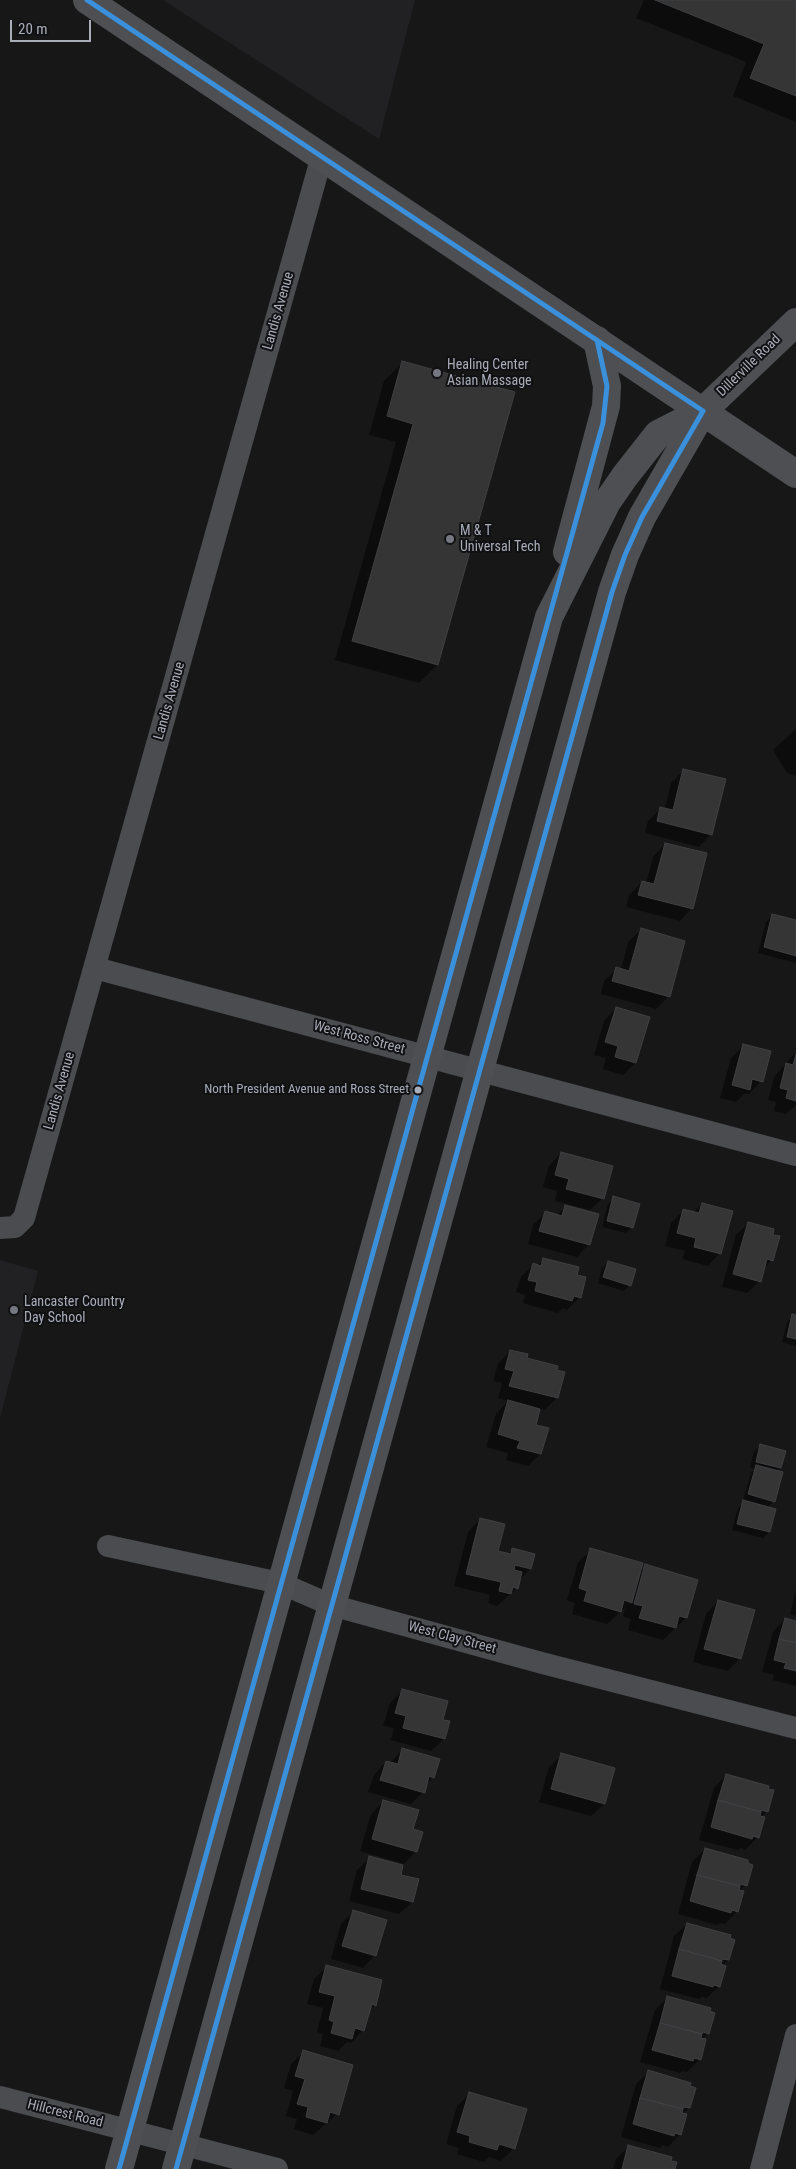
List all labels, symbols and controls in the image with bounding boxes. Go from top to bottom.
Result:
scale bar [12,10,94,42]
text: 20 m [18,20,48,38]
street label: Landis Avenue [260,270,298,352]
street label: Dillerville Road [714,331,784,401]
place label: Healing Center Asian Massage [447,357,532,390]
marker: Healing Center Asian Massage [431,367,443,379]
place label: M & T Universal Tech [460,523,540,556]
marker: M & T Universal Tech [444,533,456,545]
street label: Landis Avenue [151,660,189,742]
street label: West Ross Street [311,1018,407,1058]
street label: Landis Avenue [41,1050,79,1132]
place label: North President Avenue and Ross Street [204,1082,409,1098]
marker: North President Avenue and Ross Street [413,1085,423,1095]
place label: Lancaster Country Day School [24,1294,125,1326]
marker: Lancaster Country Day School [8,1304,20,1316]
street label: West Clay Street [406,1618,498,1658]
street label: Hillcrest Road [25,2096,105,2132]

